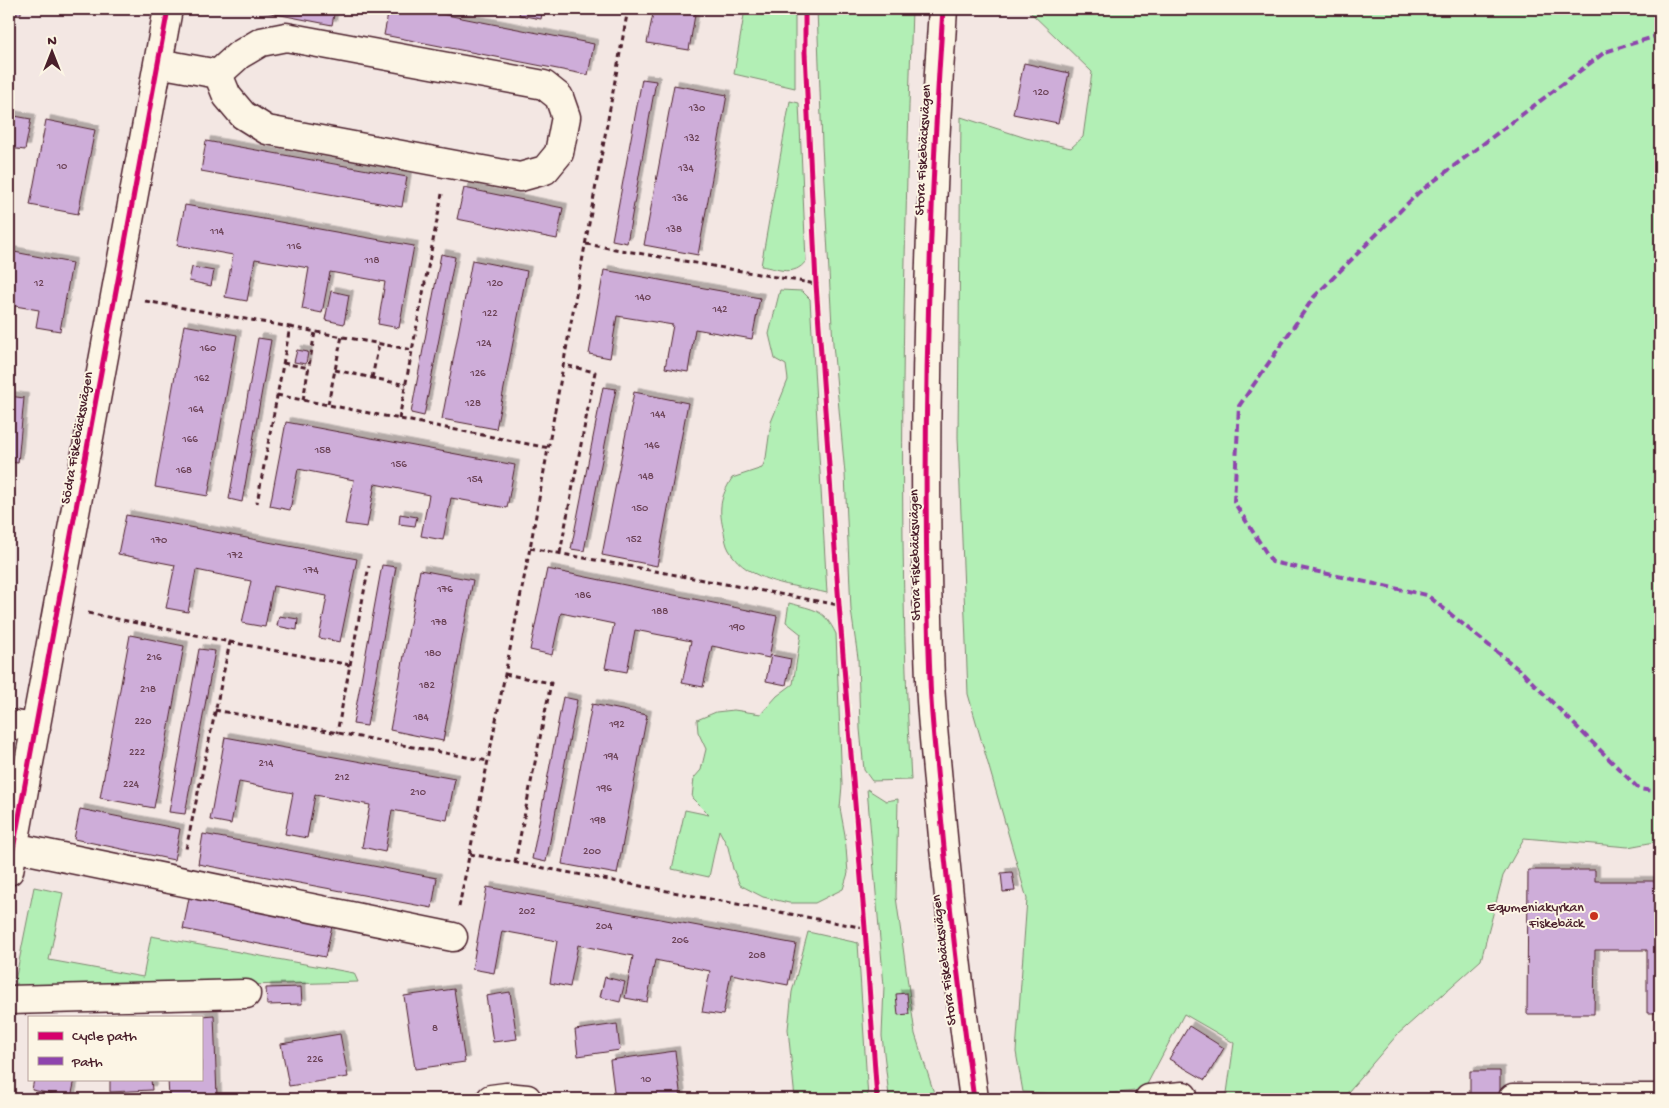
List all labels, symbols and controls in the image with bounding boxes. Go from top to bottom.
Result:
north arrow [28,28,78,78]
text: N [47,33,57,50]
street label: Stora Fiskebäcksvägen [912,84,936,216]
house number: 120 [1032,87,1049,99]
house number: 130 [688,103,705,115]
house number: 132 [683,133,700,145]
house number: 10 [56,161,67,173]
house number: 134 [677,163,694,175]
house number: 136 [671,193,688,205]
house number: 138 [665,224,682,236]
house number: 114 [209,226,225,238]
house number: 116 [286,241,302,253]
house number: 118 [364,255,379,267]
house number: 12 [33,278,45,290]
house number: 120 [486,278,503,290]
house number: 140 [634,292,651,304]
house number: 142 [711,304,728,316]
house number: 122 [481,308,498,320]
house number: 124 [475,338,492,350]
house number: 160 [199,343,216,355]
house number: 126 [469,368,486,380]
street label: Södra Fiskebäcksvägen [58,370,98,505]
house number: 162 [193,373,210,385]
house number: 128 [464,398,481,410]
house number: 164 [187,404,204,416]
house number: 144 [650,409,666,421]
house number: 166 [181,434,198,446]
house number: 146 [643,440,660,452]
house number: 158 [314,445,331,457]
house number: 156 [390,459,407,471]
house number: 168 [175,465,192,477]
house number: 148 [637,471,654,483]
house number: 154 [466,474,484,486]
street label: Stora Fiskebäcksvägen [906,489,926,621]
house number: 150 [631,503,648,515]
house number: 152 [625,534,642,546]
house number: 170 [150,535,167,547]
house number: 172 [226,550,243,562]
house number: 174 [302,565,319,577]
house number: 176 [436,584,453,596]
house number: 186 [574,590,591,602]
house number: 188 [651,606,668,618]
house number: 178 [430,617,447,629]
house number: 190 [728,622,745,634]
house number: 180 [424,648,441,660]
house number: 216 [146,652,162,664]
house number: 182 [418,680,436,692]
house number: 218 [140,684,156,696]
house number: 184 [412,712,430,724]
house number: 220 [134,716,152,728]
house number: 192 [608,719,625,731]
house number: 222 [129,747,146,759]
house number: 194 [602,751,619,763]
house number: 214 [258,758,274,770]
house number: 212 [334,772,350,784]
house number: 224 [123,779,140,791]
house number: 196 [595,783,612,795]
house number: 210 [410,787,426,799]
house number: 198 [589,815,606,827]
house number: 200 [583,846,601,858]
street label: Stora Fiskebäcksvägen [929,893,961,1026]
place label: Equmeniakyrkan Fiskebäck [1487,900,1586,933]
house number: 202 [518,906,536,918]
marker: Equmeniakyrkan Fiskebäck [1588,910,1600,922]
house number: 204 [596,921,613,933]
house number: 206 [671,935,689,947]
house number: 208 [748,950,766,962]
legend [28,1016,202,1080]
house number: 8 [432,1023,438,1035]
text: Cycle path [72,1028,137,1046]
text: Path [71,1054,103,1072]
house number: 226 [307,1054,324,1066]
house number: 10 [640,1074,651,1086]

